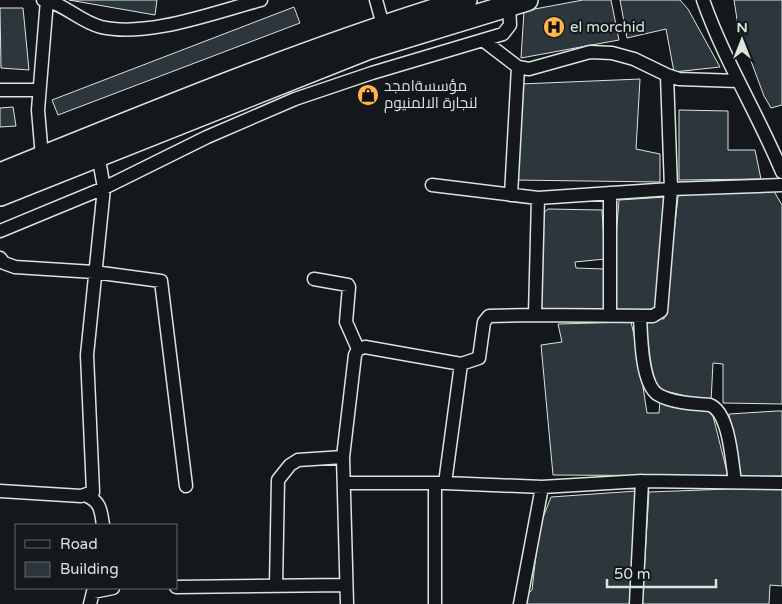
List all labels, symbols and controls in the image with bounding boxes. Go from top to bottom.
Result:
hospital icon: el morchid [542,15,566,39]
north arrow [717,15,767,65]
place label: el morchid [570,18,645,36]
text: N [736,19,748,36]
place label: مؤسسةامجد لنجارة الالمنيوم [384,77,477,113]
shop icon: مؤسسةامجد لنجارة الالمنيوم [356,83,380,107]
legend [15,524,178,589]
text: Road [60,535,98,553]
scale bar [607,556,716,588]
text: Building [60,560,119,578]
text: 50 m [614,565,651,583]

